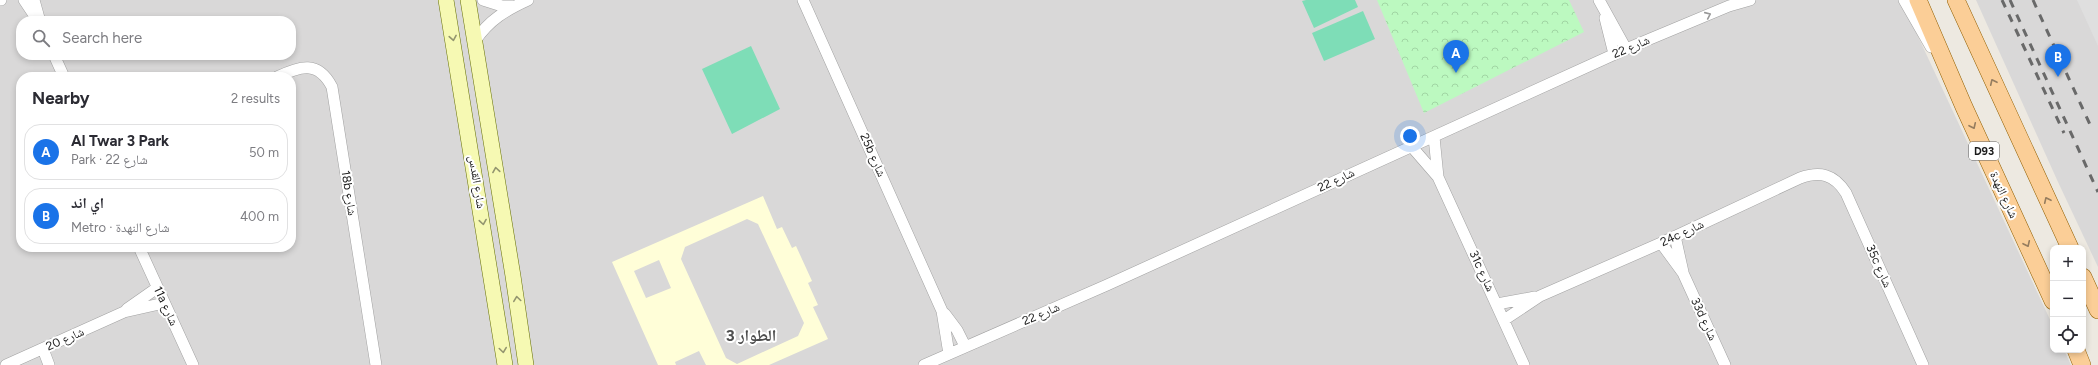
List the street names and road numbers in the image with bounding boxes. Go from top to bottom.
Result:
street label: شارع 22 [1610,33,1652,62]
street label: 25b شارع [856,131,889,180]
road number: D93 [1969,142,1999,160]
street label: شارع القدس [465,154,488,210]
street label: شارع 22 [1315,165,1357,196]
street label: شارع النهدة [1986,169,2021,221]
street label: 18b شارع [338,170,359,217]
street label: 24c شارع [1658,217,1707,250]
street label: 35c شارع [1862,242,1895,290]
street label: 31c شارع [1466,248,1498,294]
street label: 11a شارع [150,284,181,328]
street label: 33d شارع [1687,295,1720,343]
street label: شارع 22 [1020,300,1062,329]
street label: شارع 20 [44,324,87,354]

